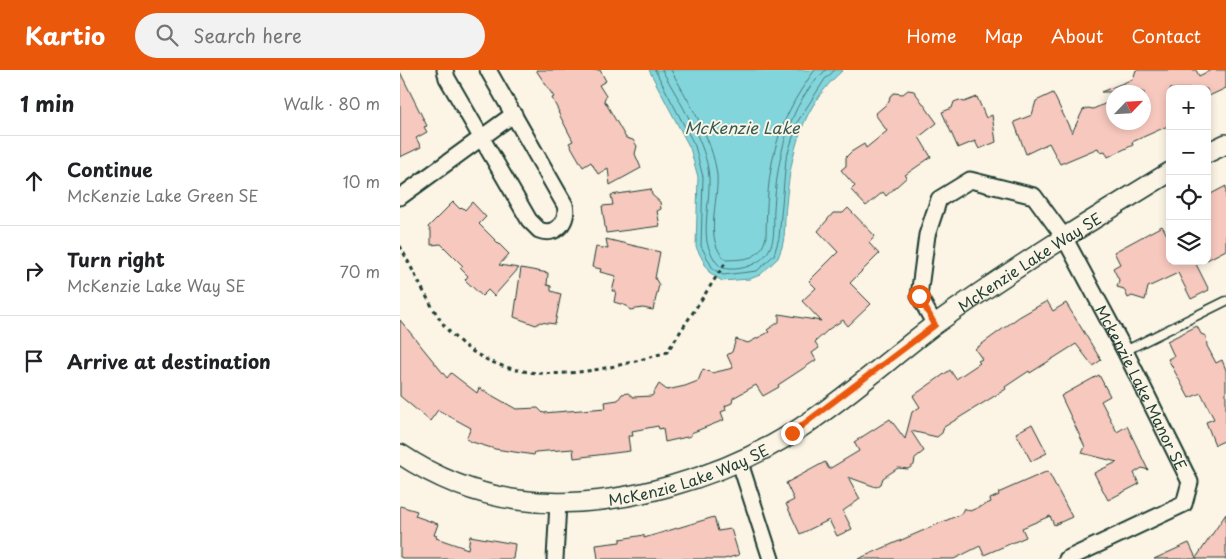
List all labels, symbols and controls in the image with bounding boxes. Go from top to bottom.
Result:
search box [135,13,485,58]
text: Kartio [25,17,105,53]
icon: search [153,21,181,49]
text: Search here [193,21,302,49]
text: Home [906,22,956,49]
text: Map [984,22,1023,49]
text: About [1051,22,1103,49]
text: Contact [1131,22,1201,49]
north arrow [1106,85,1151,130]
map controls [1166,85,1211,265]
button: + [1166,85,1211,130]
text: 1 min [20,87,74,119]
text: Walk · 80 m [283,91,380,115]
water label: McKenzie Lake [684,115,801,139]
button: − [1166,130,1211,175]
text: Continue [67,155,153,183]
icon: ahead [20,167,48,195]
text: 10 m [343,169,380,193]
button: locate [1166,175,1211,220]
text: McKenzie Lake Green SE [67,183,259,207]
street label: McKenzie Lake Way SE [953,206,1105,317]
button: layers [1166,220,1211,265]
text: Turn right [67,245,165,273]
icon: right [20,257,48,285]
text: 70 m [340,259,380,283]
text: McKenzie Lake Way SE [67,273,246,297]
route start [908,285,931,308]
street label: Mckenzie Lake Manor SE [1091,300,1194,474]
icon: arrive [20,347,48,375]
text: Arrive at destination [67,347,271,375]
route end [781,422,804,445]
street label: McKenzie Lake Way SE [606,437,772,510]

